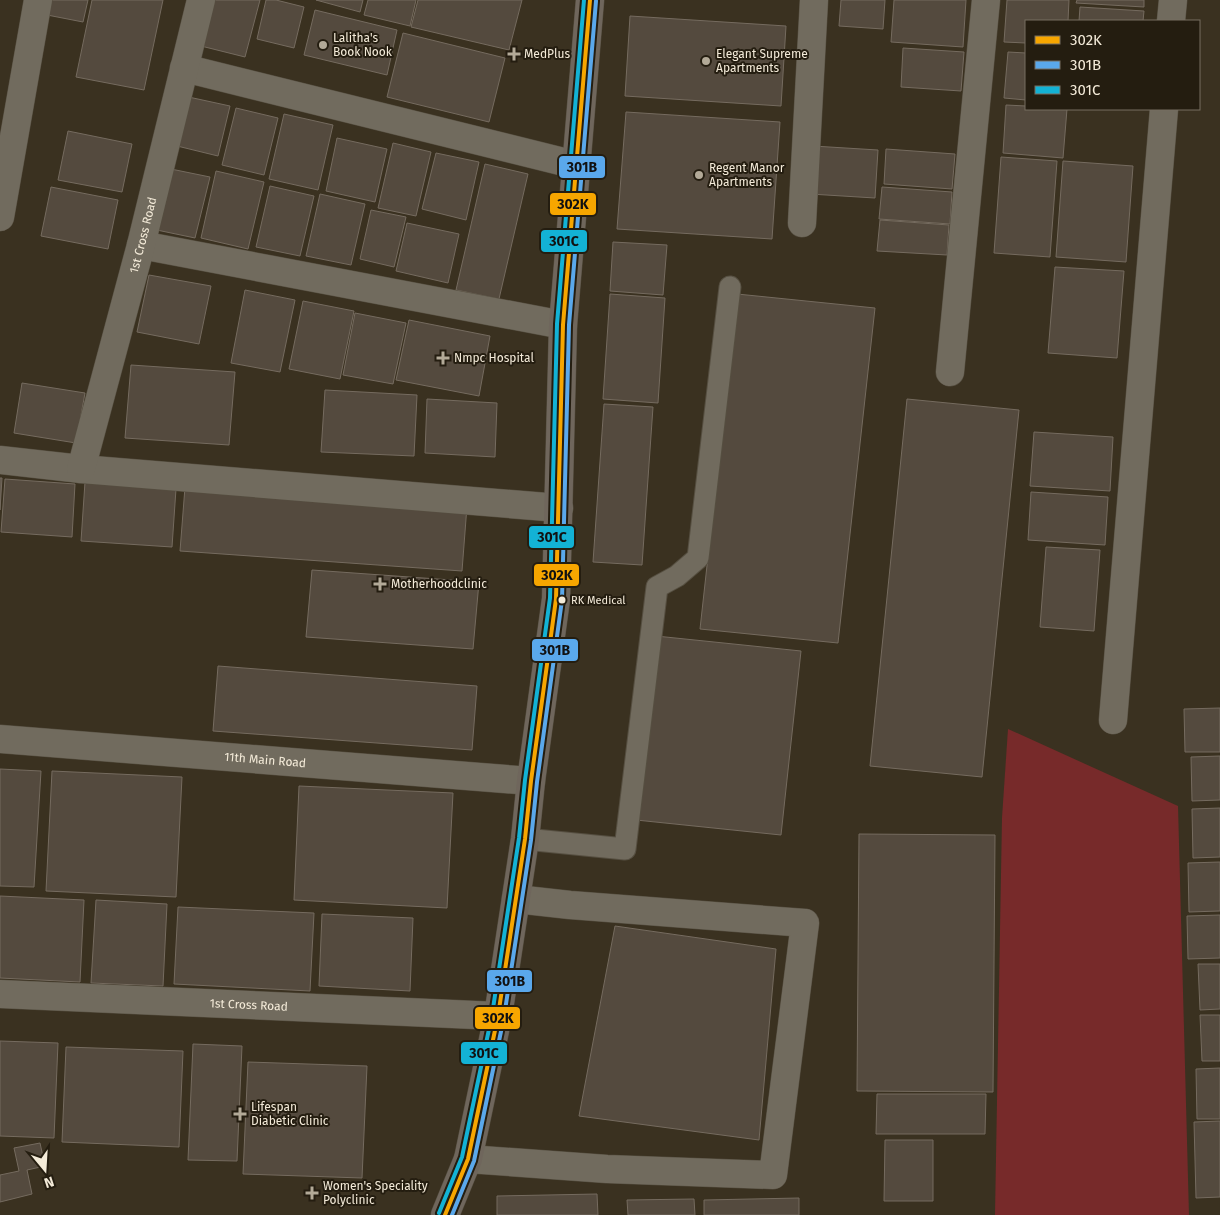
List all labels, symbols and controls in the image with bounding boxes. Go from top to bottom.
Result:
legend [1025,20,1200,110]
place label: Lalitha's Book Nook [333,31,393,59]
text: 302K [1070,31,1102,49]
marker: Lalitha's Book Nook [317,39,329,51]
place label: MedPlus [524,47,570,61]
place label: Elegant Supreme Apartments [716,47,808,75]
marker: MedPlus [508,48,520,60]
marker: Elegant Supreme Apartments [700,55,712,67]
text: 301B [1070,56,1101,74]
text: 301C [1070,81,1101,99]
line badge: 301B [558,155,606,179]
text: 301B [566,159,598,176]
place label: Regent Manor Apartments [709,161,785,189]
marker: Regent Manor Apartments [693,169,705,181]
line badge: 302K [549,192,597,216]
street label: 1st Cross Road [127,196,159,275]
text: 302K [556,196,590,213]
line badge: 301C [540,229,588,253]
text: 301C [548,233,579,250]
marker: Nmpc Hospital [436,351,450,365]
place label: Nmpc Hospital [454,351,534,365]
line badge: 301C [528,525,575,549]
text: 301C [536,529,567,546]
line badge: 302K [533,563,580,587]
text: 302K [540,567,574,584]
marker: Motherhoodclinic [373,577,387,591]
place label: Motherhoodclinic [391,577,487,591]
place label: RK Medical [571,594,626,607]
marker: RK Medical [557,595,567,605]
line badge: 301B [531,638,579,662]
text: 301B [539,642,571,659]
street label: 11th Main Road [224,750,307,770]
line badge: 301B [486,969,533,993]
text: 301B [494,973,526,990]
street label: 1st Cross Road [209,996,288,1014]
line badge: 302K [474,1006,521,1030]
text: 302K [481,1010,515,1027]
line badge: 301C [460,1041,508,1065]
text: 301C [468,1045,499,1062]
place label: Lifespan Diabetic Clinic [251,1100,329,1128]
marker: Lifespan Diabetic Clinic [233,1107,247,1121]
north arrow [20,1145,70,1195]
text: N [42,1172,56,1191]
place label: Women's Speciality Polyclinic [323,1179,428,1207]
marker: Women's Speciality Polyclinic [305,1186,319,1200]

